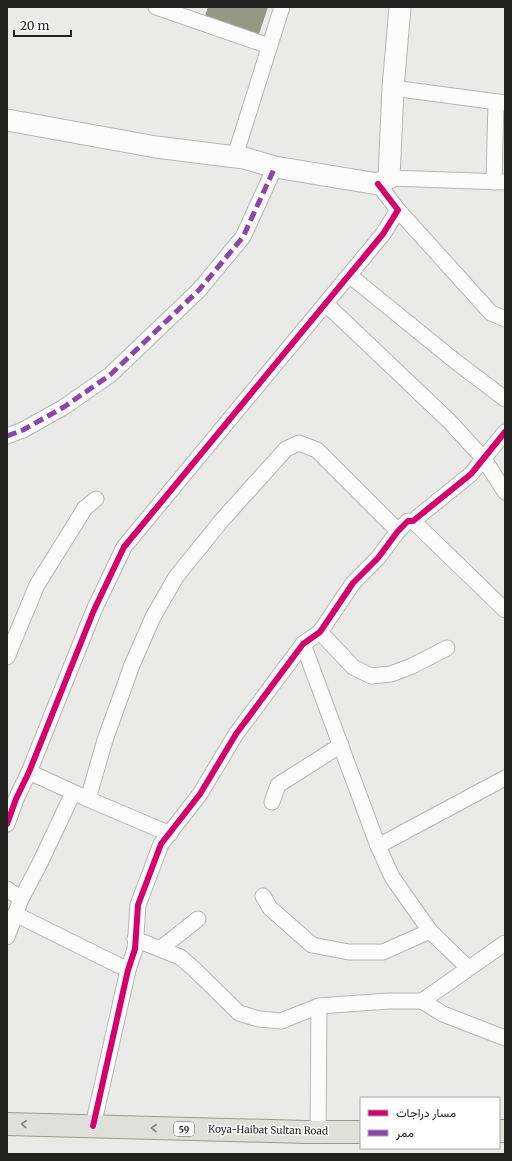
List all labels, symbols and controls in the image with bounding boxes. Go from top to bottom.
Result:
scale bar [14,12,71,38]
text: 20 m [20,18,49,33]
legend [360,1097,500,1149]
text: مسار دراجات [396,1105,456,1121]
one-way arrow [21,1120,27,1128]
road number: 59 [174,1122,194,1136]
street label: Koya-Haibat Sultan Road [208,1122,328,1138]
one-way arrow [151,1124,157,1132]
text: ممر [395,1125,414,1141]

